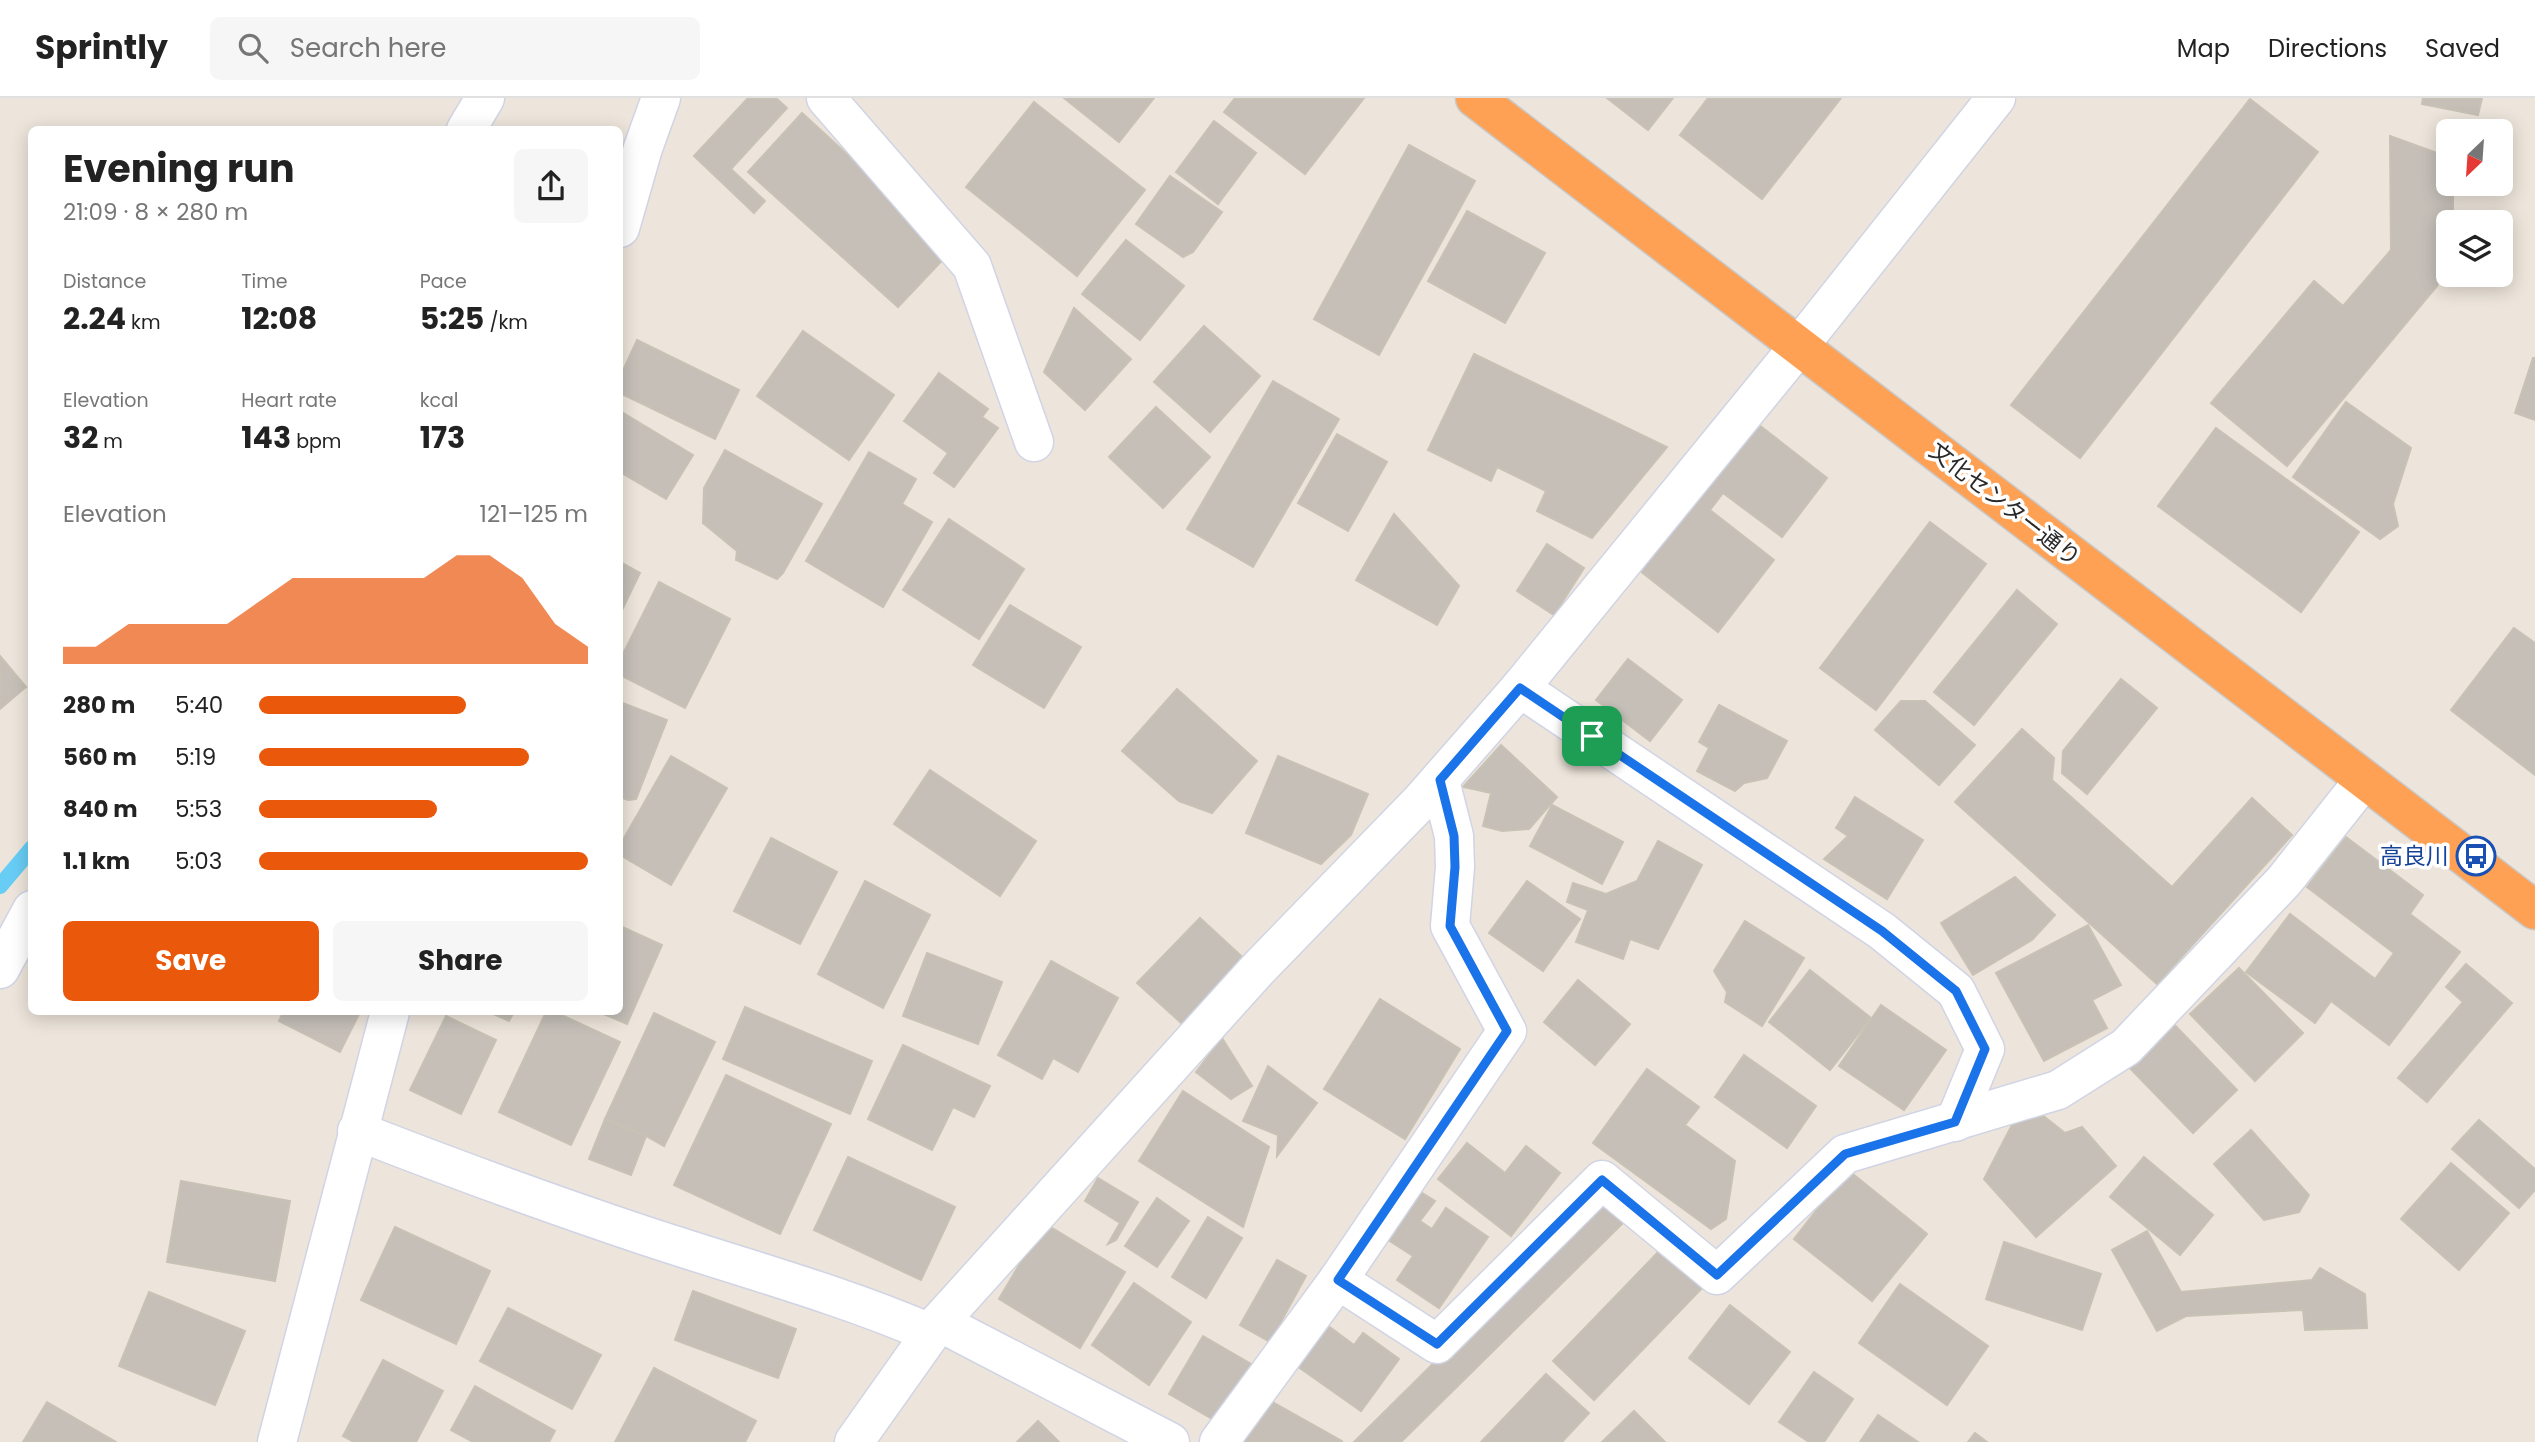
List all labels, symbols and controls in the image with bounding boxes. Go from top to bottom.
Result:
search box [210,17,700,80]
text: Sprintly [35,24,168,71]
icon: search [234,29,272,67]
text: Search here [290,30,446,66]
text: Map [2177,32,2230,65]
text: Directions [2268,32,2387,65]
text: Saved [2425,32,2500,65]
north arrow [2436,119,2513,196]
map controls [2436,119,2513,287]
text: Evening run [63,142,295,195]
button: share [514,149,588,223]
text: 21:09 · 8 × 280 m [63,196,248,228]
button: layers [2436,210,2513,287]
text: Distance [63,268,146,295]
text: Time [241,268,288,295]
text: Pace [420,268,467,295]
text: 2.24 [63,297,126,340]
text: 12:08 [241,297,317,340]
text: 5:25 [420,297,484,340]
text: km [126,309,160,336]
text: /km [484,309,528,336]
text: Elevation [63,387,149,414]
text: Heart rate [241,387,337,414]
text: kcal [420,387,459,414]
text: 32 [63,416,98,459]
text: 143 [241,416,291,459]
text: 173 [420,416,465,459]
text: m [98,428,123,455]
text: bpm [291,428,341,455]
street label: 文化センター通り [1923,435,2087,573]
text: Elevation [63,498,167,530]
text: 121–125 m [480,498,588,530]
text: 280 m [63,689,135,721]
text: 5:40 [175,689,223,721]
pin [1562,706,1622,766]
icon: arrive [1573,717,1611,755]
text: 560 m [63,741,137,773]
text: 5:19 [175,741,216,773]
text: 840 m [63,793,138,825]
text: 5:53 [175,793,222,825]
bus stop icon: 高良川 [2455,835,2497,877]
place label: 高良川 [2380,840,2449,872]
text: 1.1 km [63,845,130,877]
text: 5:03 [175,845,222,877]
button: Save [63,921,319,1001]
button: Share [333,921,588,1001]

